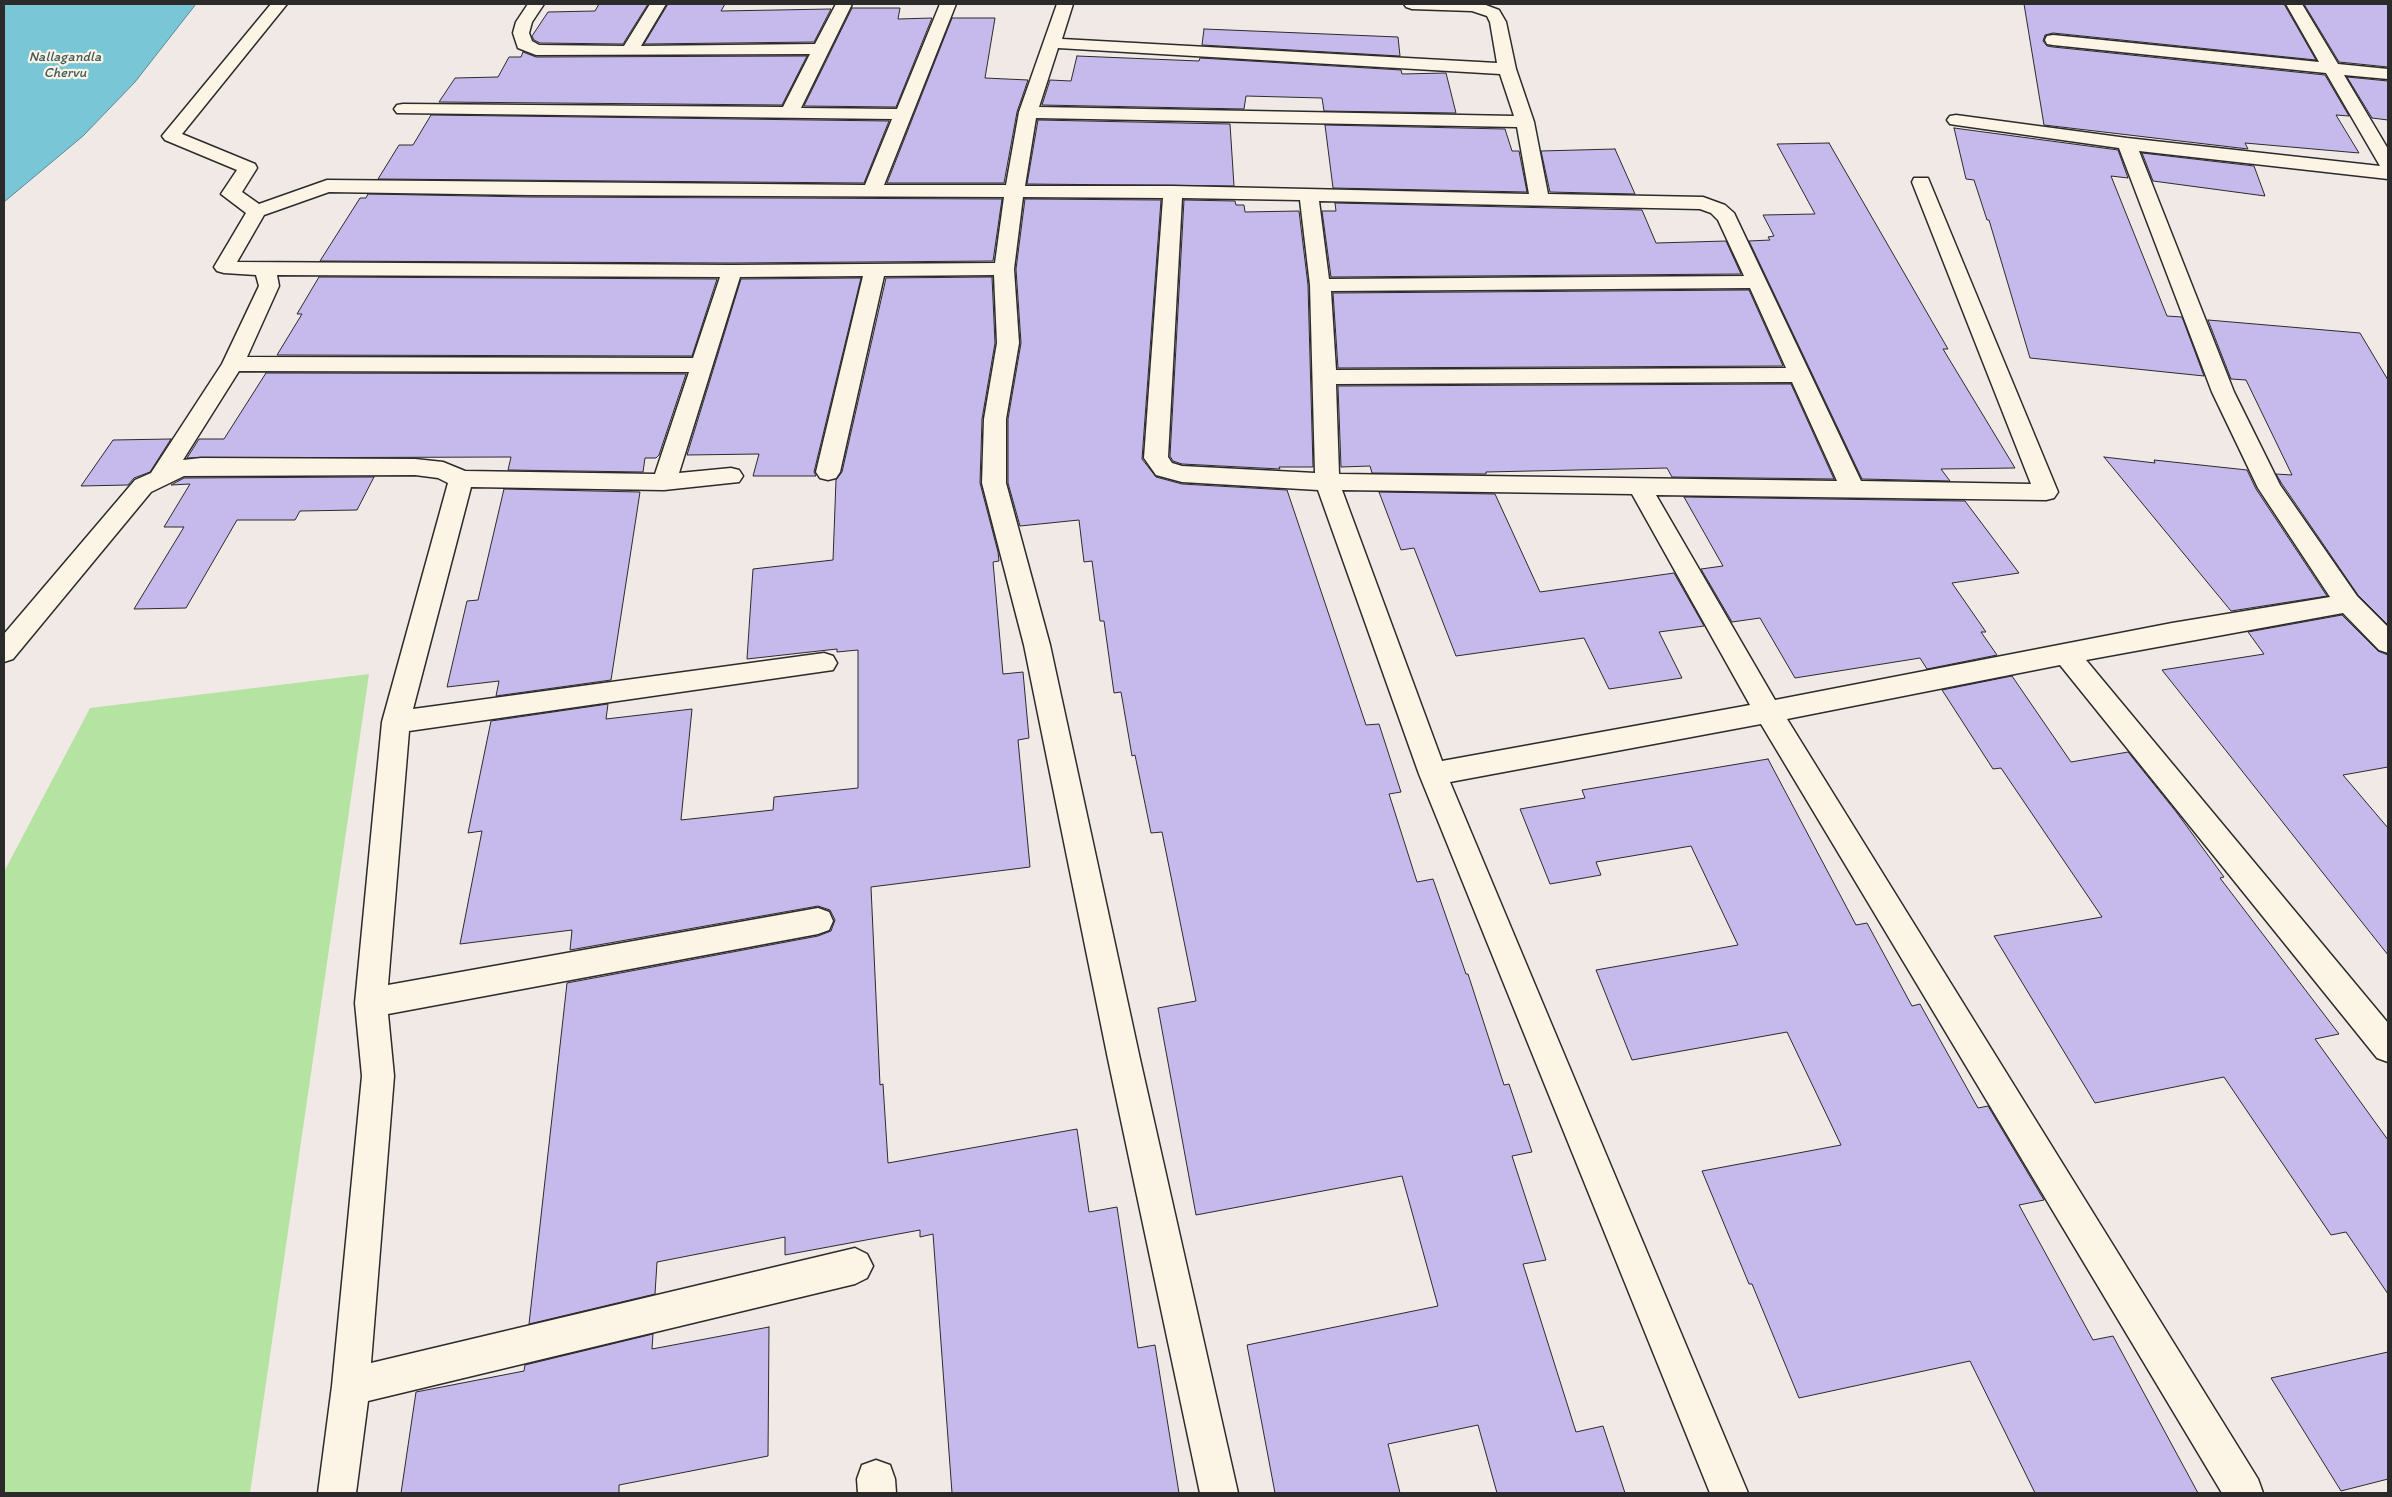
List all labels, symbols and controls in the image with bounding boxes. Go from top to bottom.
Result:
water label: Nallagandla Chervu [29,49,101,82]

